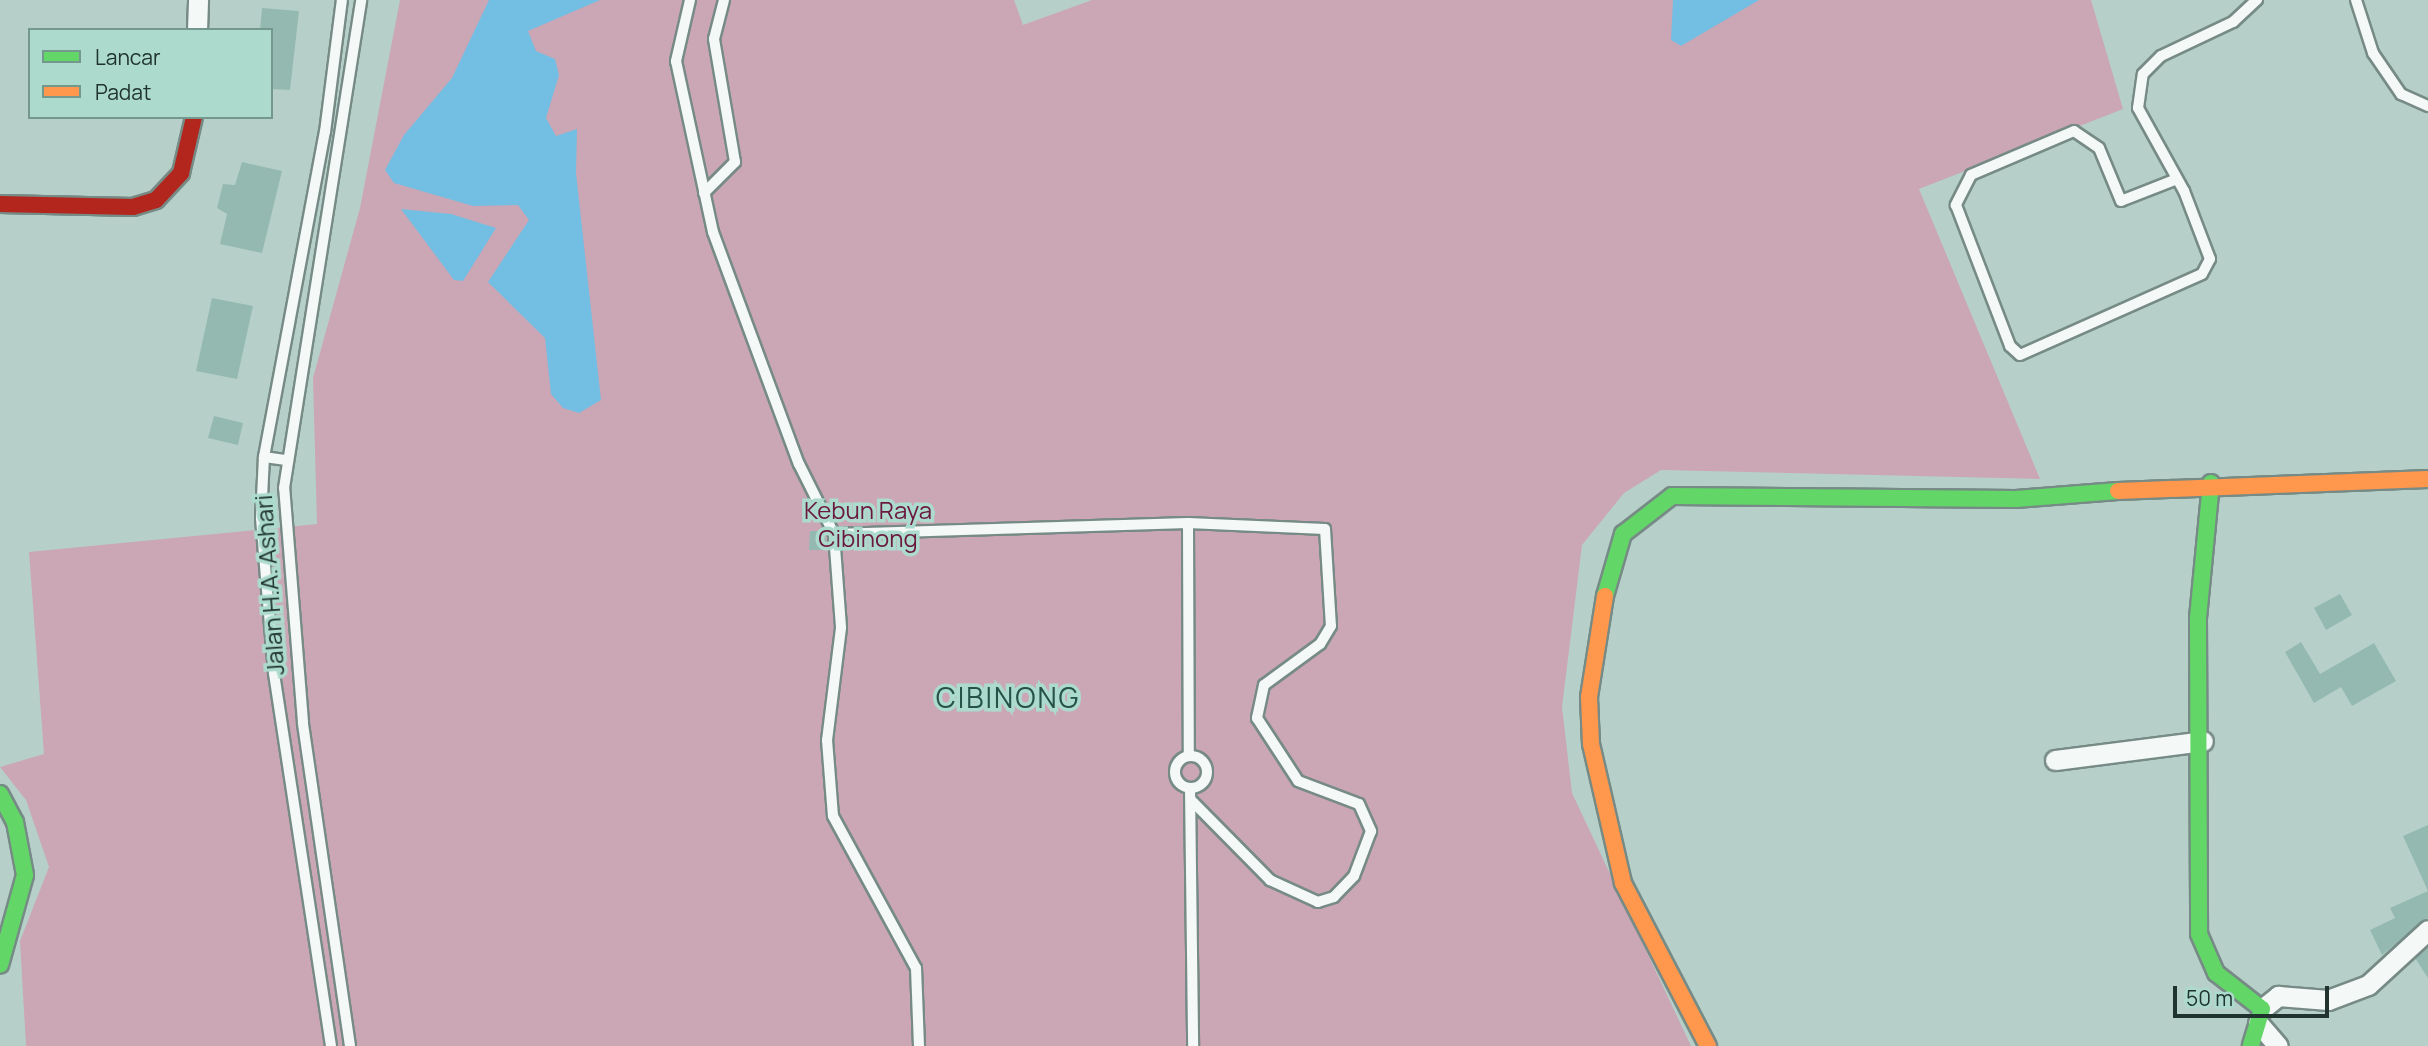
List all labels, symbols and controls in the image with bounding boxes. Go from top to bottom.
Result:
legend [28,28,273,119]
text: Lancar [95,43,161,71]
text: Padat [95,78,151,106]
street label: Jalan H.A. Ashari [248,494,290,676]
park label: Kebun Raya Cibinong [804,496,932,552]
district label: CIBINONG [937,680,1079,714]
scale bar [2176,972,2332,1016]
text: 50 m [2186,984,2233,1012]

